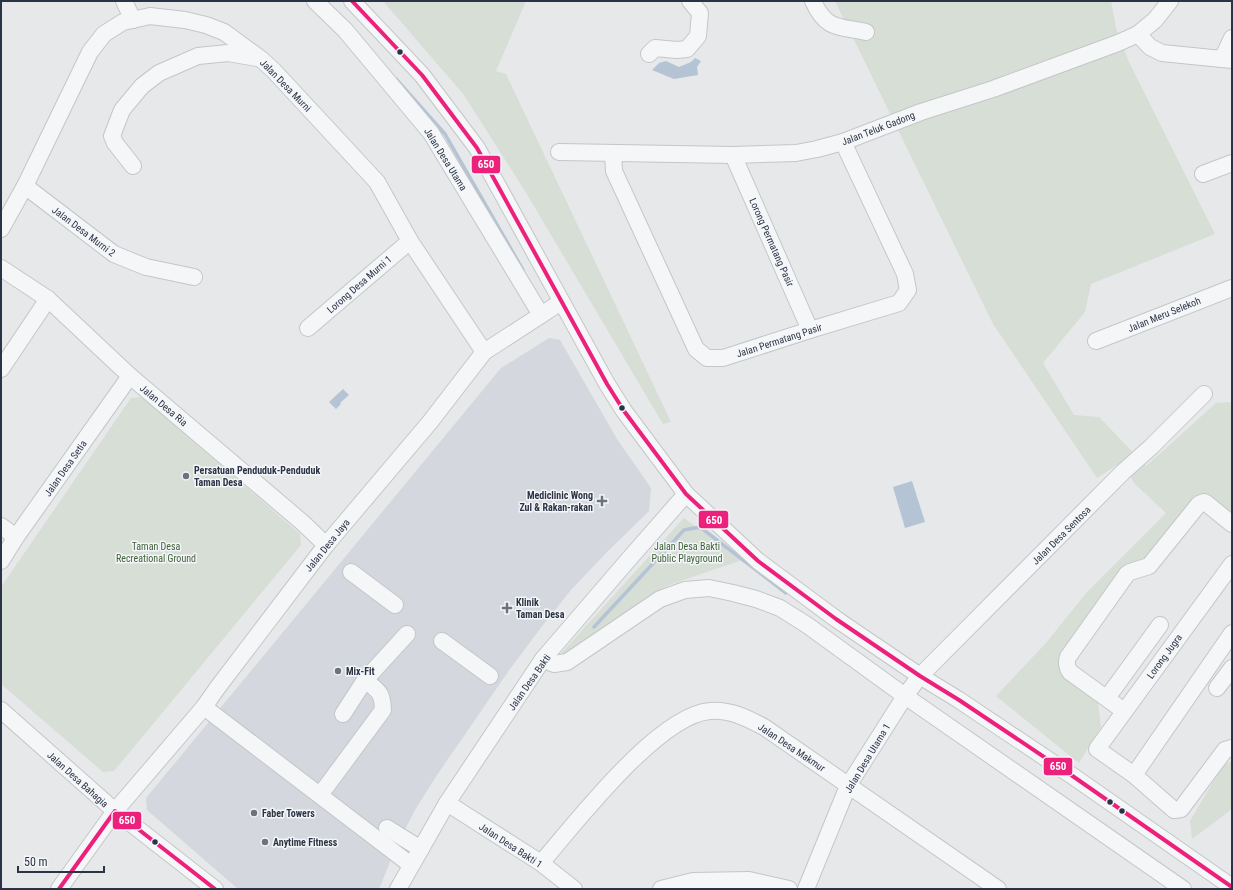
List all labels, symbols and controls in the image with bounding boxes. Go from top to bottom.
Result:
unlabelled marker [395,47,405,57]
street label: Jalan Desa Murni [258,57,313,114]
street label: Jalan Teluk Gadong [840,109,916,147]
street label: Jalan Desa Utama [422,126,469,193]
line badge: 650 [471,155,501,174]
text: 650 [478,158,495,171]
street label: Lorong Permatang Pasir [747,196,796,288]
street label: Jalan Desa Murni 2 [50,204,117,259]
street label: Lorong Desa Murni 1 [325,253,394,315]
street label: Jalan Meru Selekoh [1126,295,1202,334]
street label: Jalan Permatang Pasir [735,321,823,360]
street label: Jalan Desa Ria [138,382,190,428]
unlabelled marker [617,403,627,413]
street label: Jalan Desa Setia [42,438,89,498]
place label: Persatuan Penduduk-Penduduk Taman Desa [194,465,320,488]
marker: Persatuan Penduduk-Penduduk Taman Desa [181,471,191,481]
place label: Mediclinic Wong Zul & Rakan-rakan [519,490,593,513]
marker: Mediclinic Wong Zul & Rakan-rakan [596,495,608,507]
street label: Jalan Desa Sentosa [1030,504,1093,567]
line badge: 650 [698,510,729,529]
text: 650 [706,514,723,527]
street label: Jalan Desa Jaya [303,517,352,574]
park label: Taman Desa Recreational Ground [116,541,196,564]
park label: Jalan Desa Bakti Public Playground [651,541,723,564]
place label: Klinik Taman Desa [516,597,565,620]
marker: Klinik Taman Desa [501,602,513,614]
street label: Lorong Jugra [1145,632,1184,681]
street label: Jalan Desa Bakti [506,652,553,712]
marker: Mix-Fit [333,666,343,676]
place label: Mix-Fit [346,666,375,677]
street label: Jalan Desa Makmur [756,721,827,774]
street label: Jalan Desa Utama 1 [842,722,892,795]
street label: Jalan Desa Bahagia [45,749,110,810]
line badge: 650 [1043,757,1073,776]
text: 650 [1050,760,1067,773]
unlabelled marker [1105,797,1115,807]
unlabelled marker [1117,806,1127,816]
marker: Faber Towers [249,808,259,818]
place label: Faber Towers [262,808,315,819]
line badge: 650 [112,811,142,830]
text: 650 [119,814,136,827]
street label: Jalan Desa Bakti 1 [477,821,544,870]
unlabelled marker [150,837,160,847]
marker: Anytime Fitness [260,837,270,847]
place label: Anytime Fitness [273,837,338,848]
scale bar [18,848,104,874]
text: 50 m [24,855,48,869]

